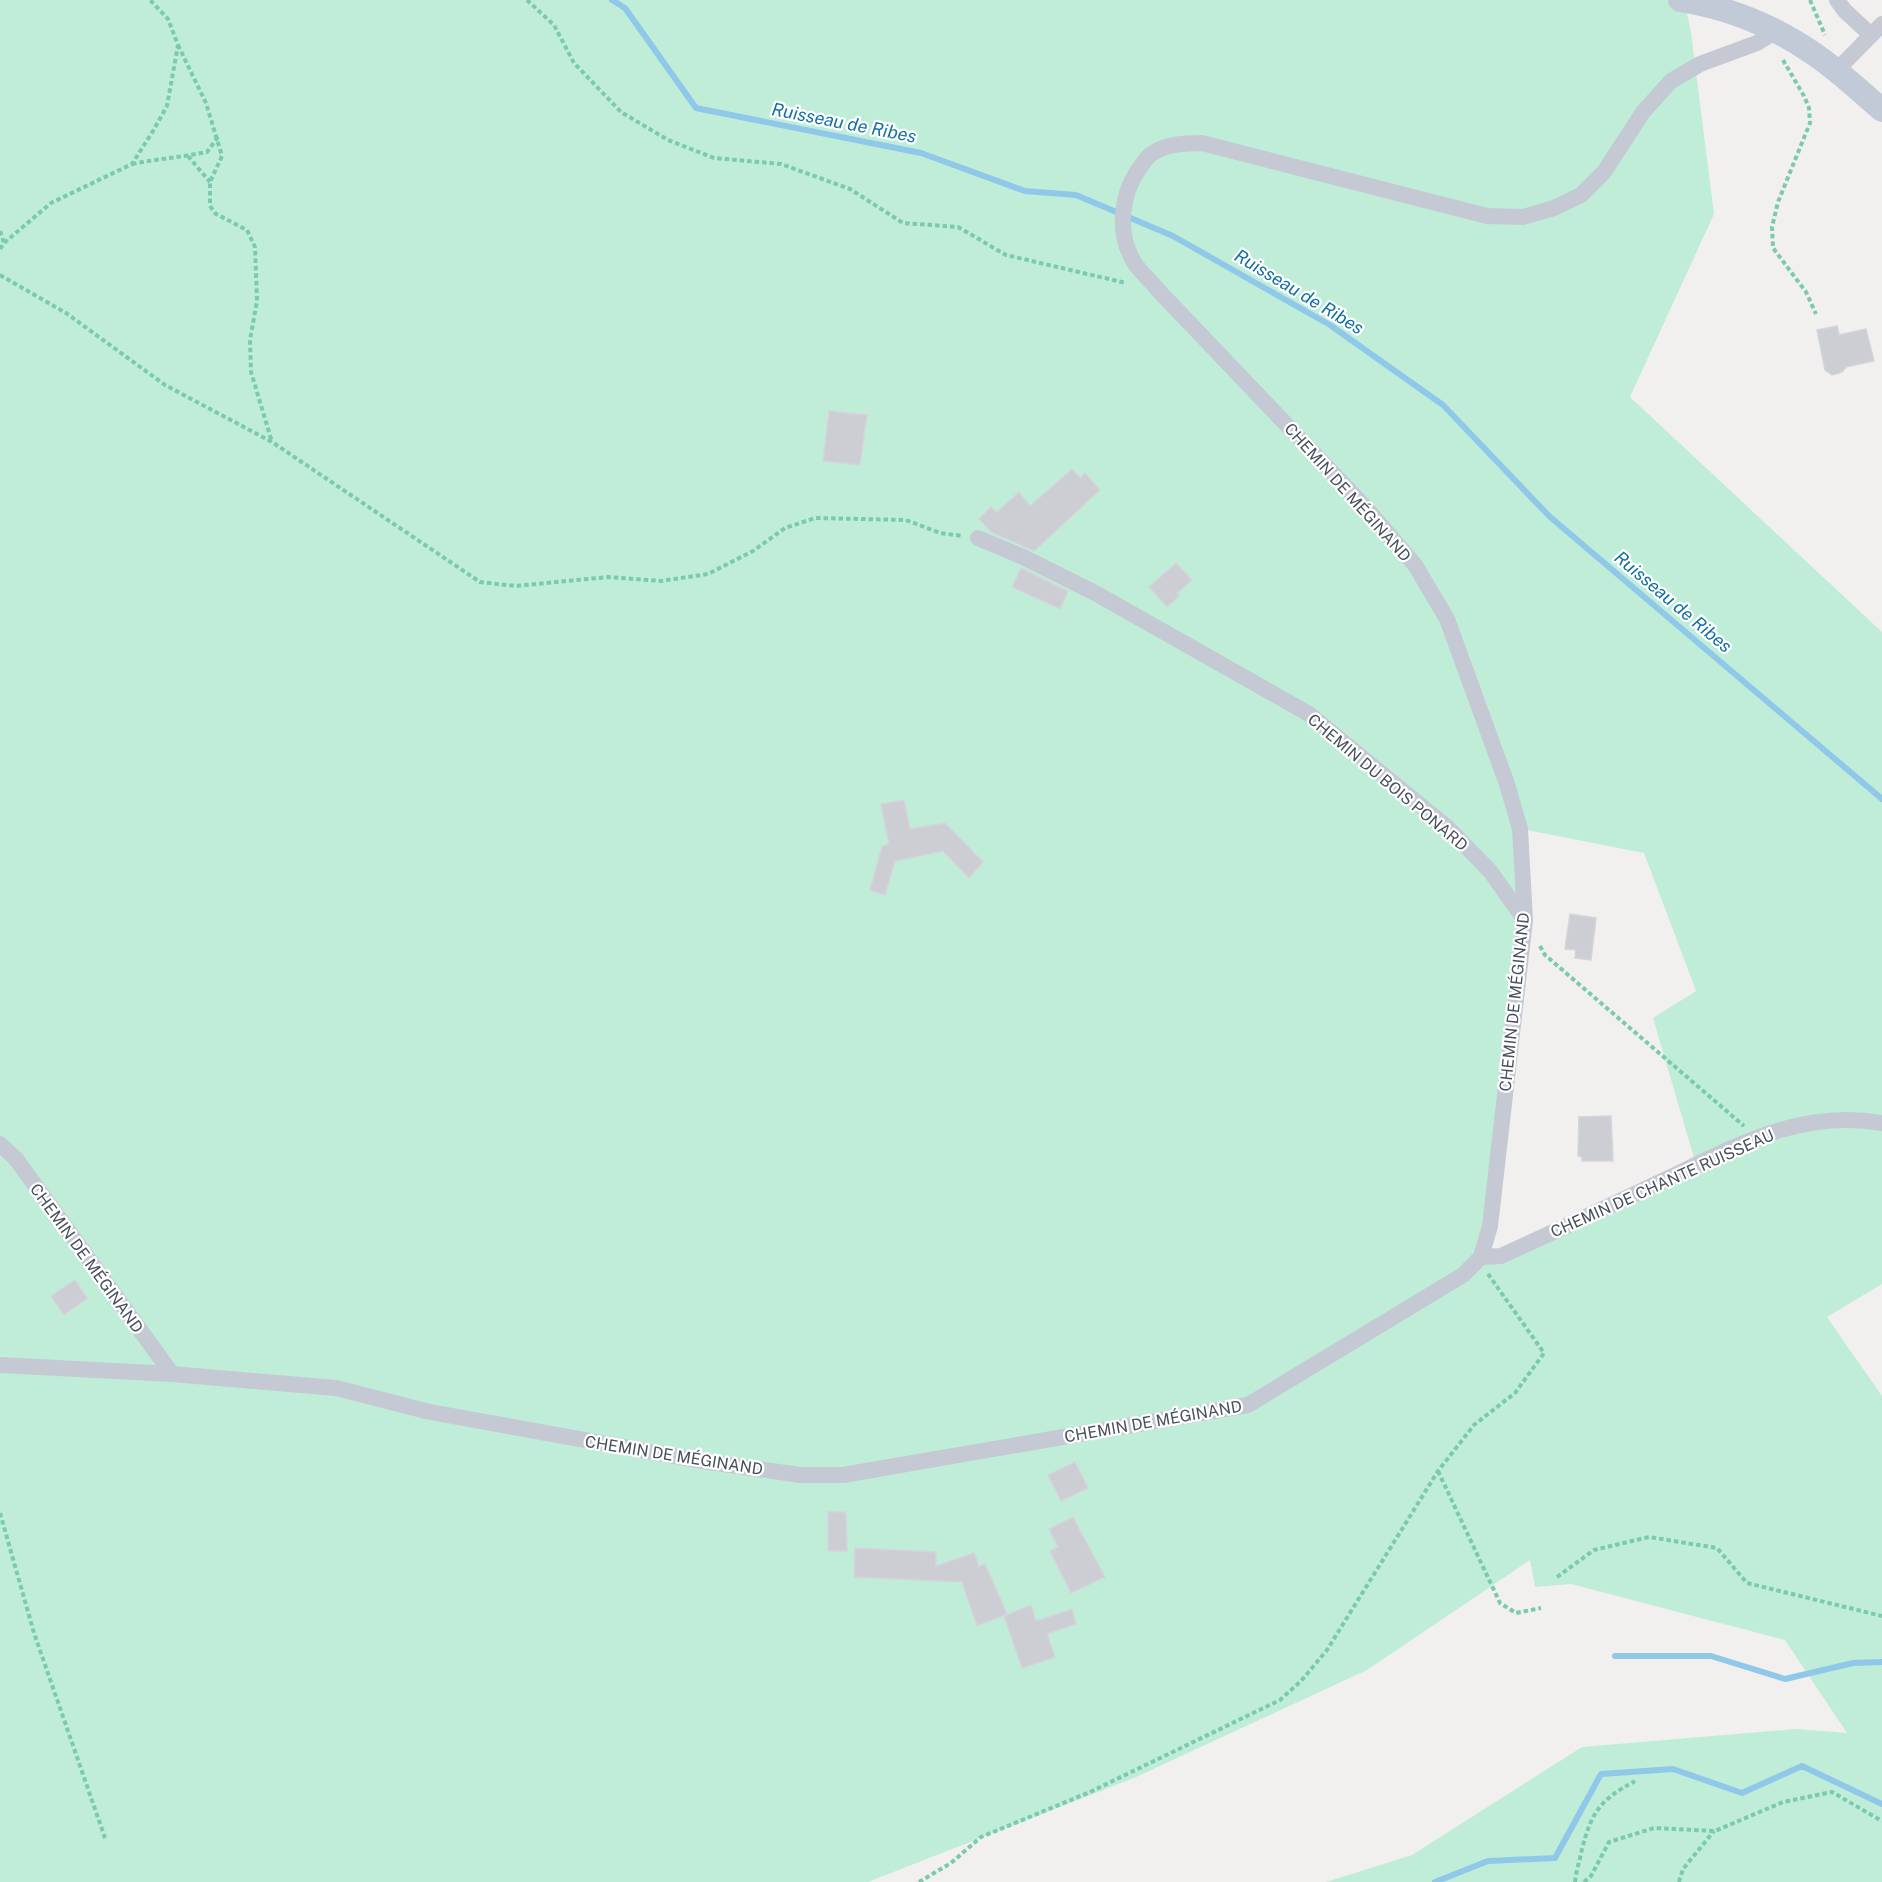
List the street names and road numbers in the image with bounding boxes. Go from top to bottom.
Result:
street label: CHEMIN DE MÉGINAND [1280,419,1416,565]
street label: CHEMIN DU BOIS PONARD [1304,710,1472,855]
street label: CHEMIN DE MÉGINAND [1495,912,1533,1092]
street label: CHEMIN DE CHANTE RUISSEAU [1548,1125,1777,1241]
street label: CHEMIN DE MÉGINAND [26,1179,148,1337]
street label: CHEMIN DE MÉGINAND [1063,1396,1243,1446]
street label: CHEMIN DE MÉGINAND [584,1431,764,1479]

